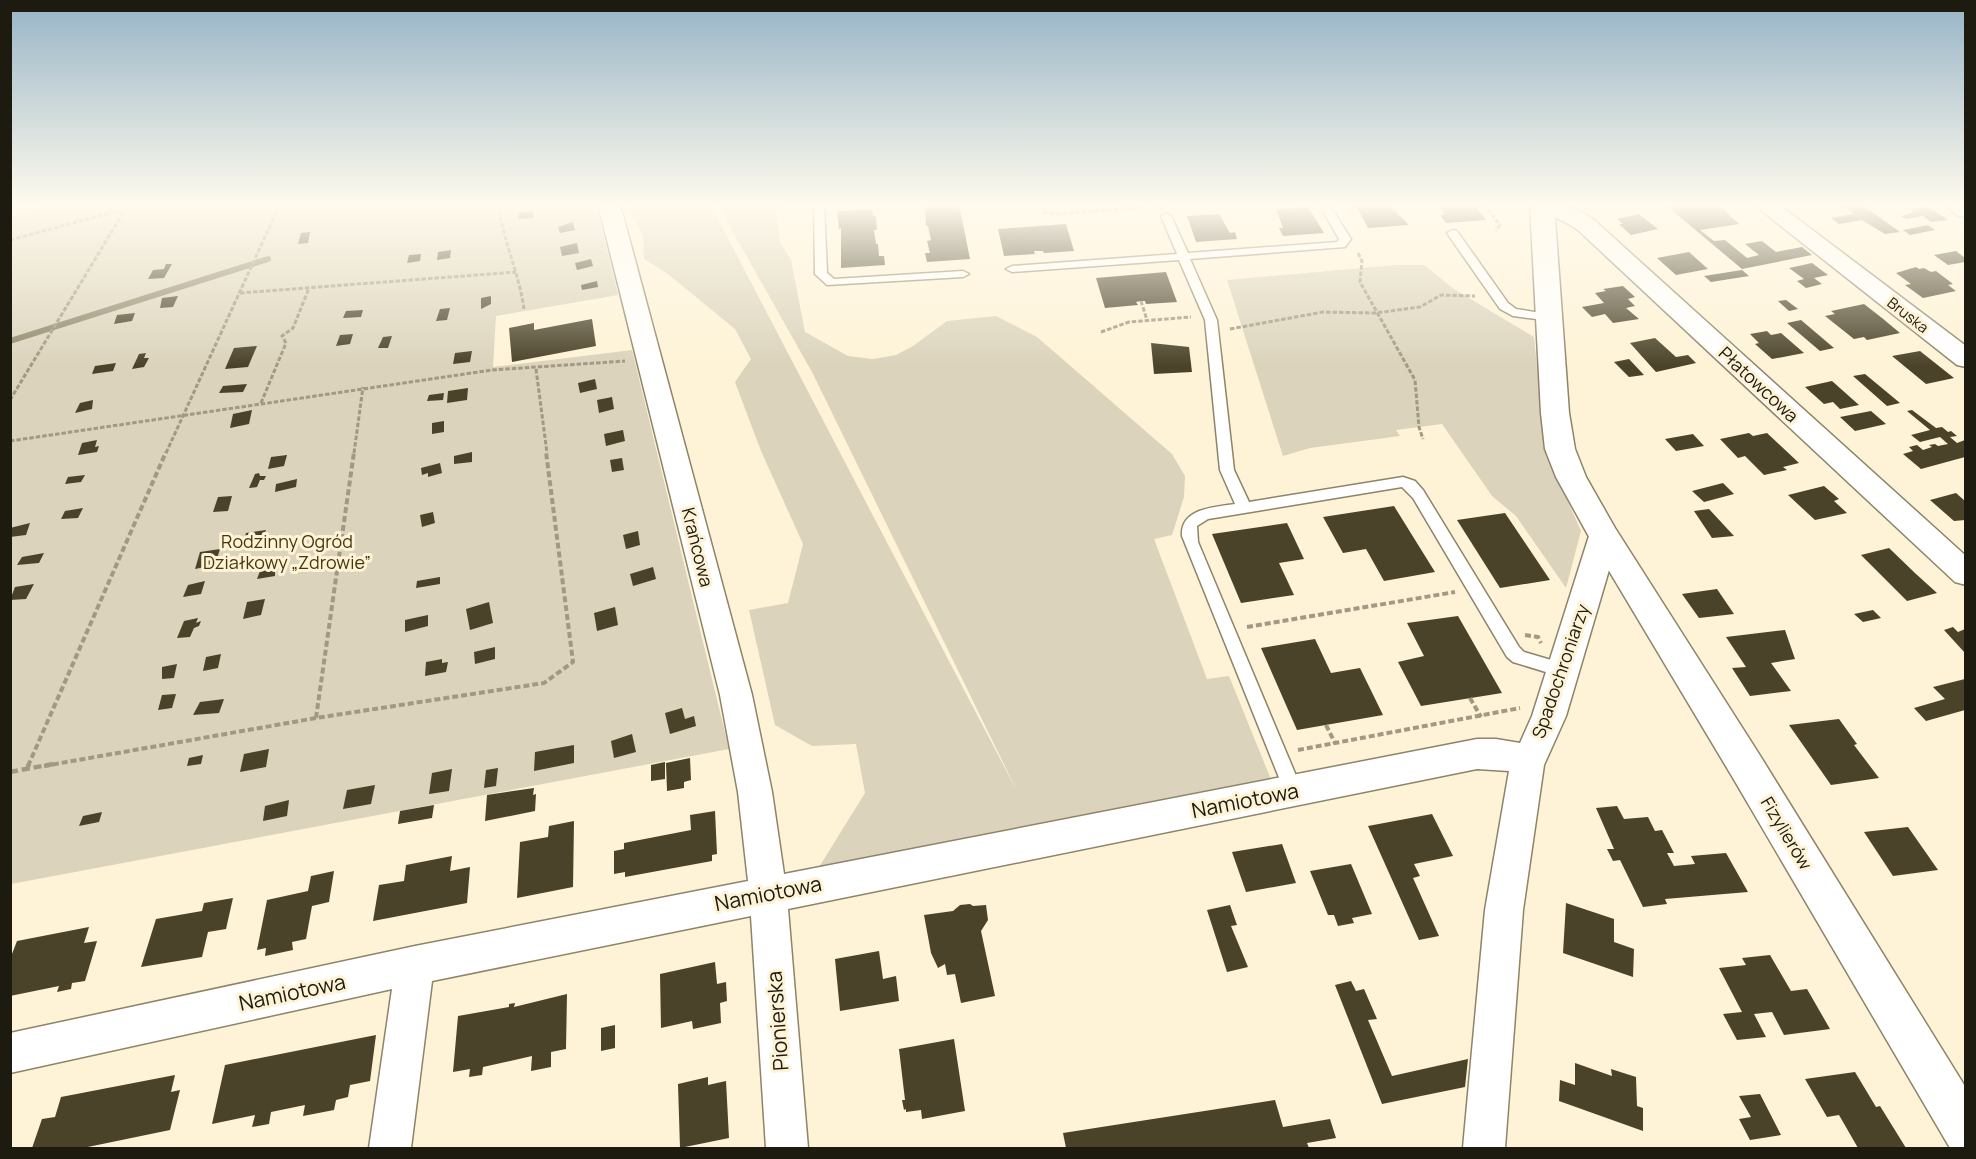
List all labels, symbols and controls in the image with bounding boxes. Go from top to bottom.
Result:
street label: Bruska [1883,292,1933,338]
street label: Płatowcowa [1714,341,1804,427]
street label: Krańcowa [677,505,719,589]
park label: Rodzinny Ogród Działkowy „Zdrowie” [203,529,371,574]
street label: Spadochroniarzy [1526,600,1594,741]
street label: Namiotowa [1189,776,1301,824]
street label: Fizylierów [1756,792,1818,874]
street label: Namiotowa [712,869,824,917]
street label: Namiotowa [236,967,348,1017]
street label: Pionierska [760,970,794,1072]

